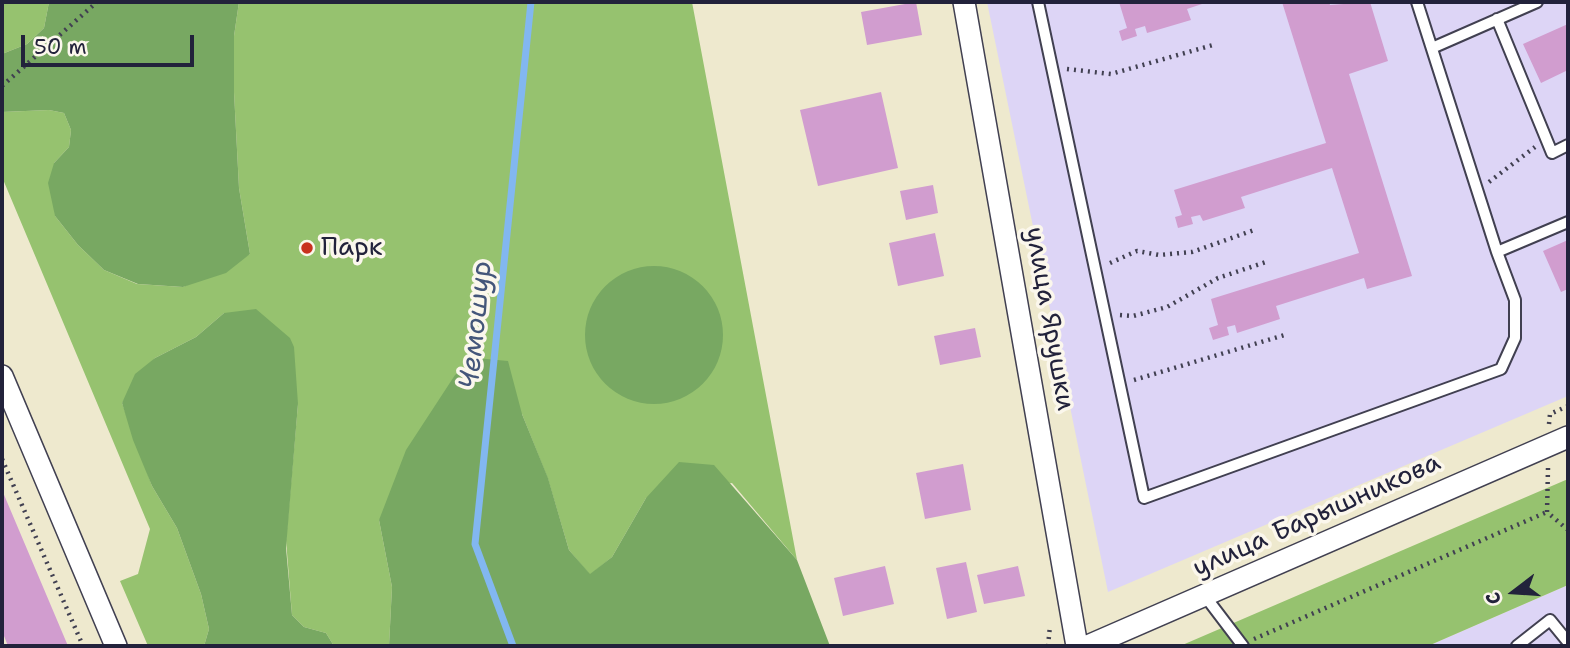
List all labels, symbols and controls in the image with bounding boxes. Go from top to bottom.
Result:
scale bar [24,21,198,65]
text: 50 m [34,33,87,61]
street label: улица Ярушки [1017,225,1081,413]
place label: Парк [321,232,383,264]
marker: Парк [299,240,315,256]
water label: Чемошур [454,259,500,391]
street label: улица Барышникова [1188,447,1446,585]
north arrow [1479,557,1549,627]
text: С [1480,589,1507,608]

